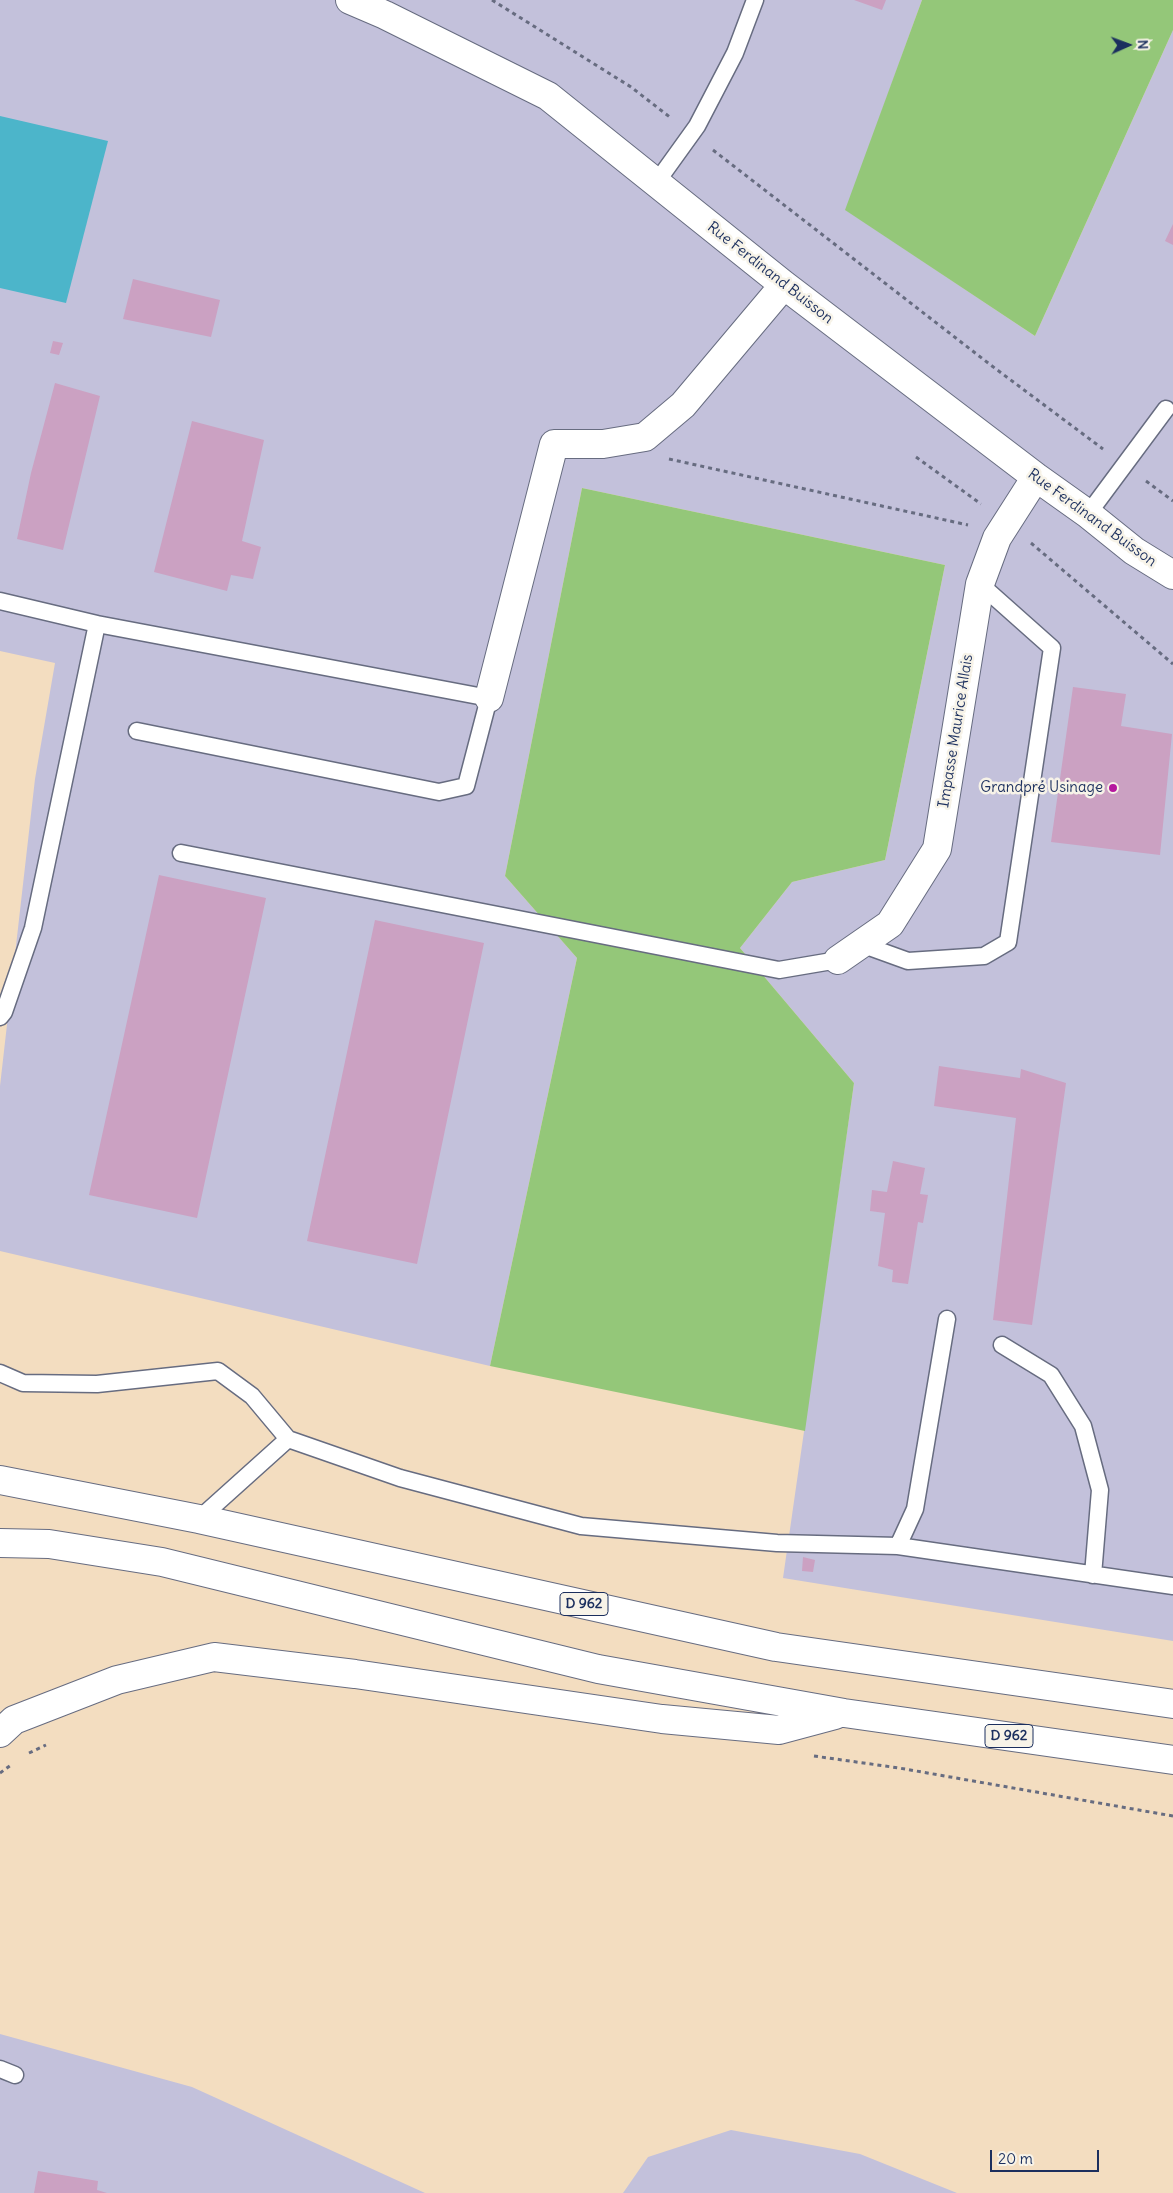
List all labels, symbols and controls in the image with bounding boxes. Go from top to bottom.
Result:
north arrow [1103,20,1153,70]
text: N [1134,39,1152,50]
street label: Rue Ferdinand Buisson [704,218,836,328]
street label: Rue Ferdinand Buisson [1024,465,1160,571]
street label: Impasse Maurice Allais [935,653,977,809]
place label: Grandpré Usinage [980,779,1103,797]
marker: Grandpré Usinage [1107,782,1119,794]
road number: D 962 [560,1592,608,1616]
road number: D 962 [985,1724,1033,1748]
scale bar [993,2140,1102,2172]
text: 20 m [998,2149,1033,2168]

